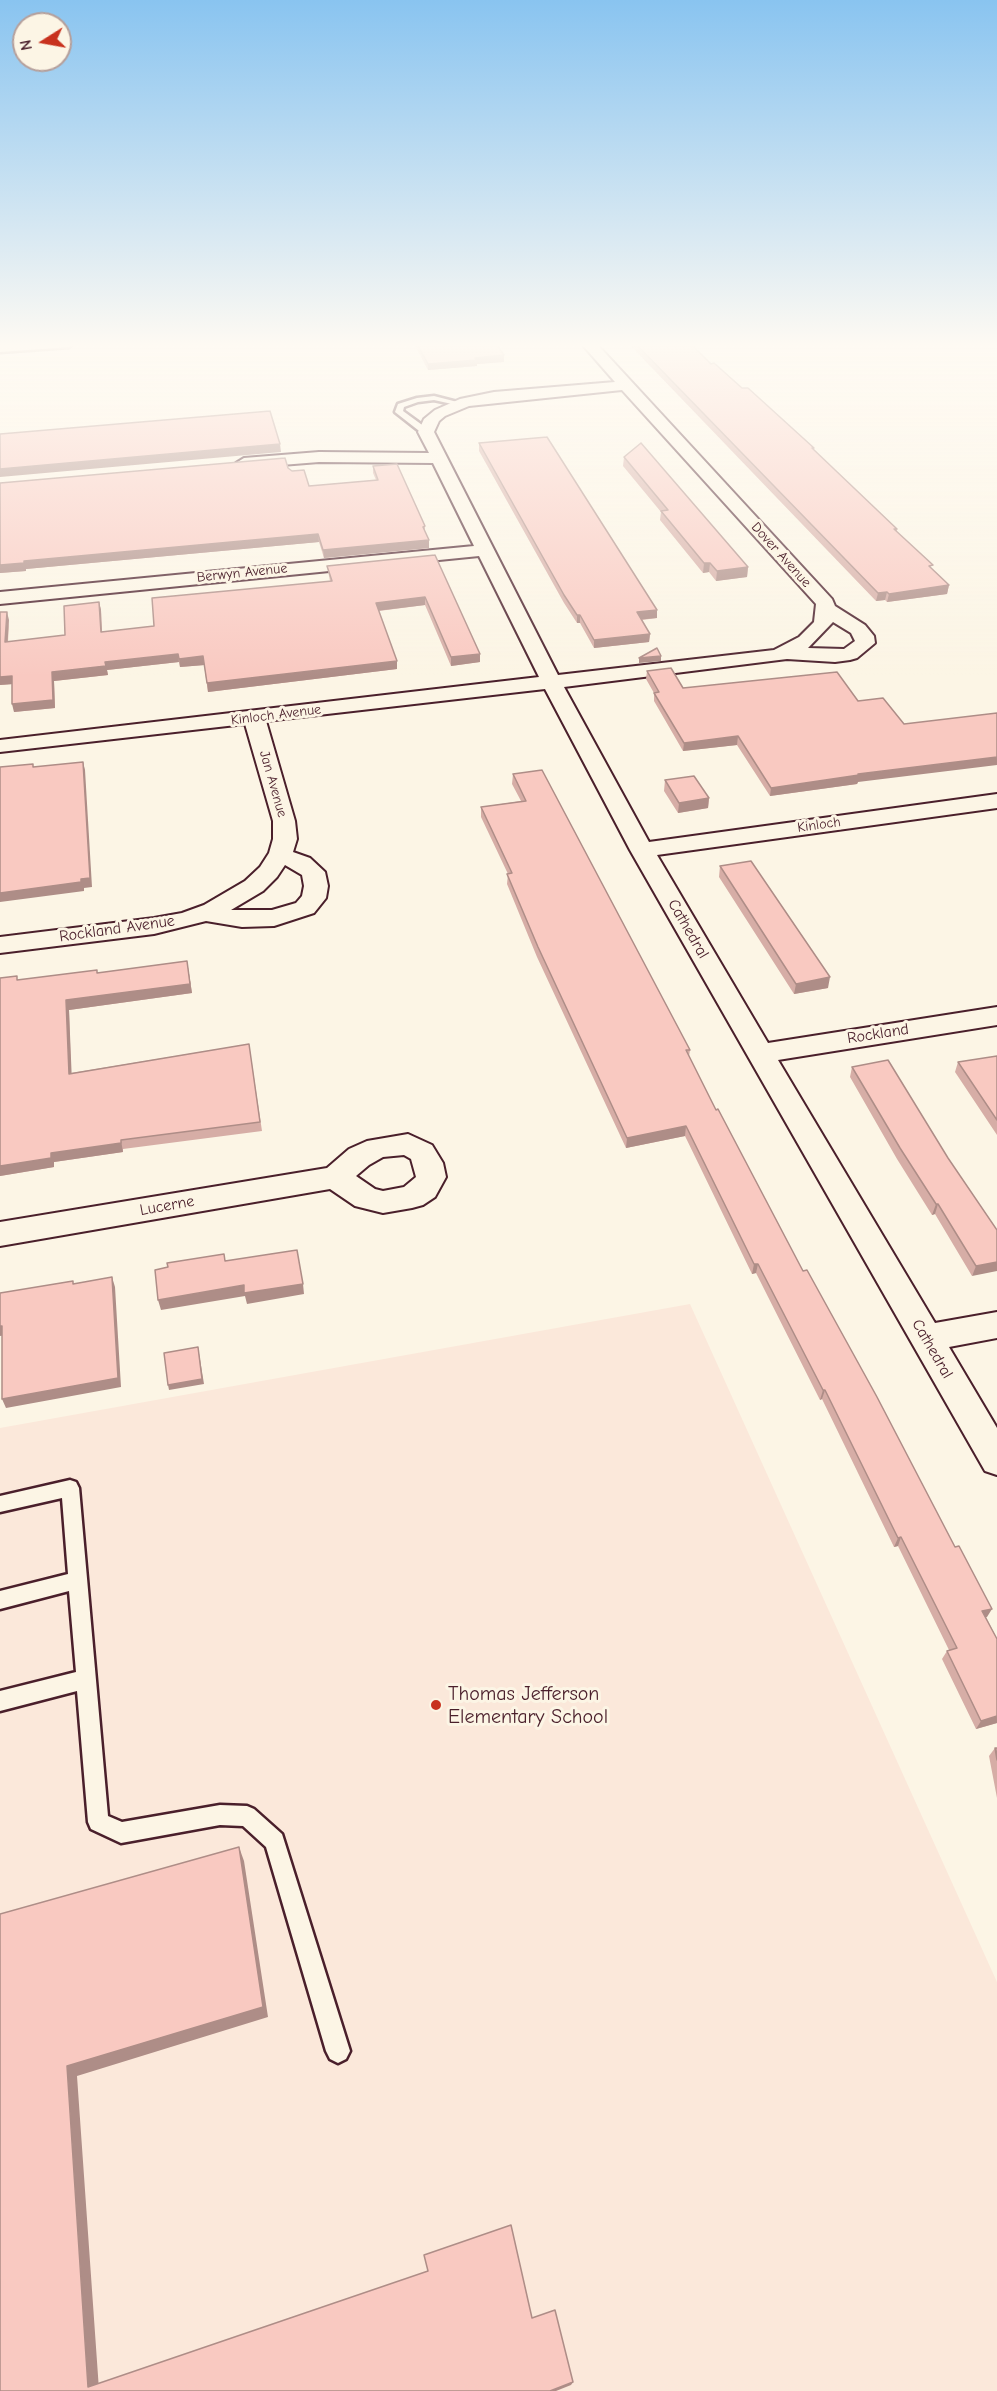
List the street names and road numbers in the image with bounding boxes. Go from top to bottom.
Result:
street label: Dover Avenue [747,519,815,591]
street label: Berwyn Avenue [196,560,288,586]
street label: Kinloch Avenue [230,701,322,729]
street label: Jan Avenue [255,749,291,819]
street label: Kinloch [796,814,842,836]
street label: Cathedral [663,896,713,962]
street label: Rockland Avenue [58,911,176,947]
street label: Rockland [846,1020,910,1048]
street label: Lucerne [138,1192,196,1220]
street label: Cathedral [907,1316,957,1382]

